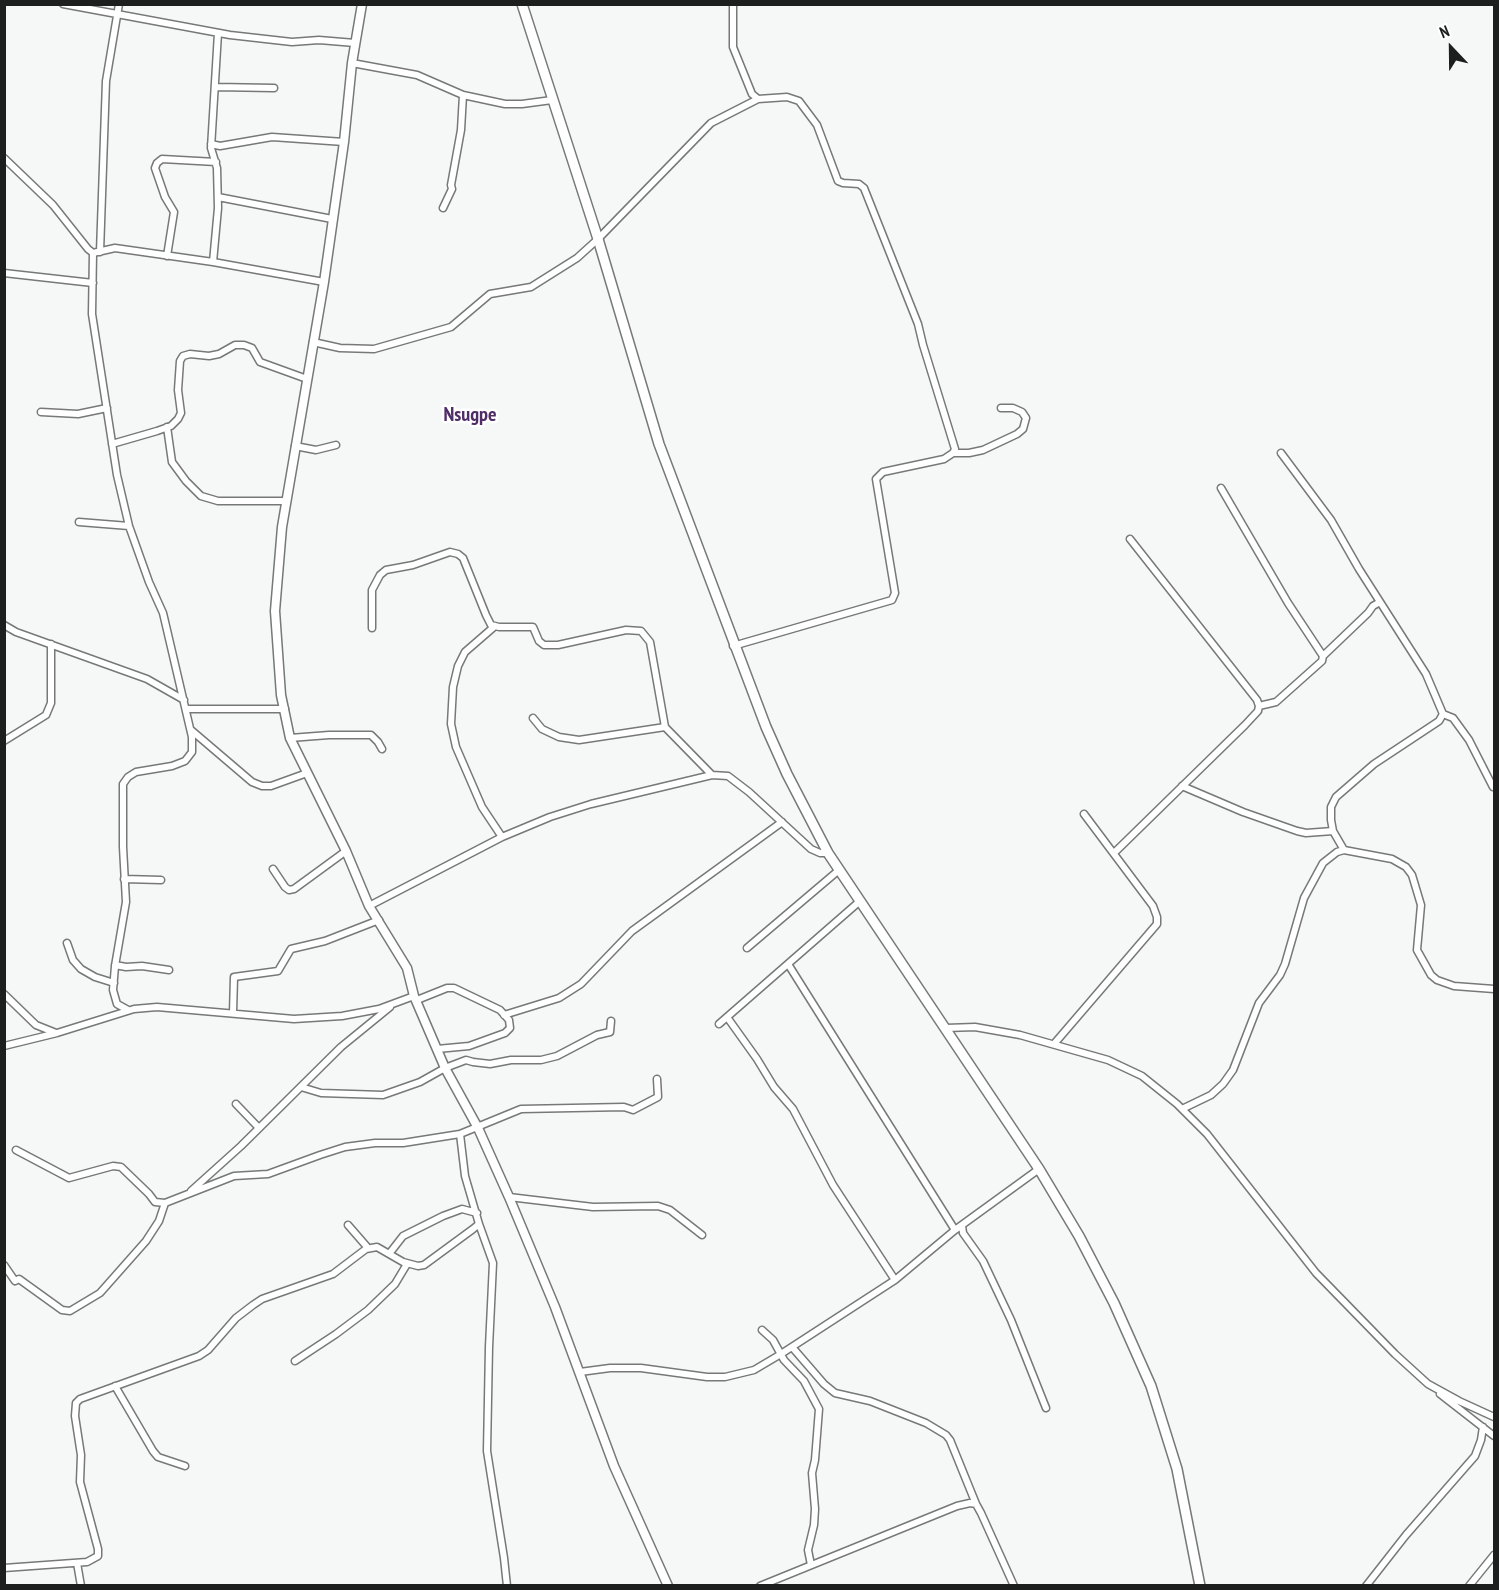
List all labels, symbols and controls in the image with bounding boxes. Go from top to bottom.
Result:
north arrow [1421,18,1481,78]
text: N [1436,20,1452,42]
district label: Nsugpe [443,403,497,427]

